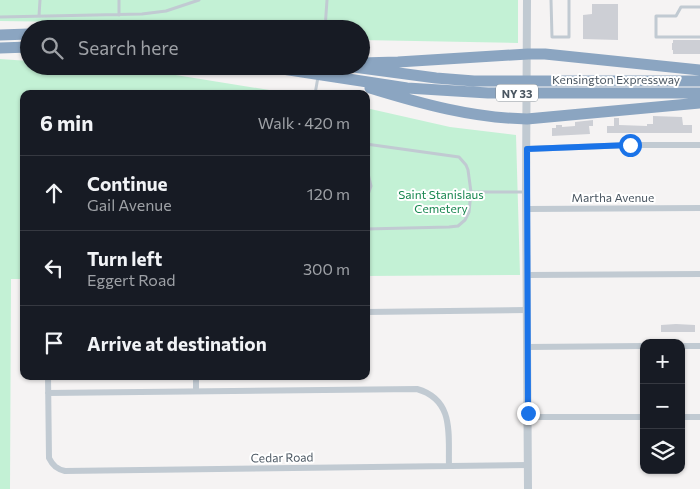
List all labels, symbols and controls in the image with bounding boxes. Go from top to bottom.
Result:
search box [20,20,370,75]
icon: search [38,34,66,62]
text: Search here [78,36,178,59]
street label: Kensington Expressway [552,72,680,86]
road number: NY 33 [496,85,538,102]
text: 6 min [40,110,93,135]
text: Walk · 420 m [258,113,350,132]
route start [619,134,642,157]
text: Continue [87,172,167,195]
icon: ahead [40,179,68,207]
text: 120 m [307,184,350,203]
park label: Saint Stanislaus Cemetery [398,187,484,215]
street label: Martha Avenue [572,190,654,204]
text: Gail Avenue [87,195,172,214]
text: Turn left [87,247,162,270]
icon: left [40,254,68,282]
text: 300 m [303,259,350,278]
text: Eggert Road [87,270,176,289]
icon: arrive [40,329,68,357]
text: Arrive at destination [87,332,267,355]
map controls [640,339,685,474]
button: + [640,339,685,384]
button: − [640,384,685,429]
route end [517,402,540,425]
button: layers [640,429,685,474]
street label: Cedar Road [250,449,314,465]

